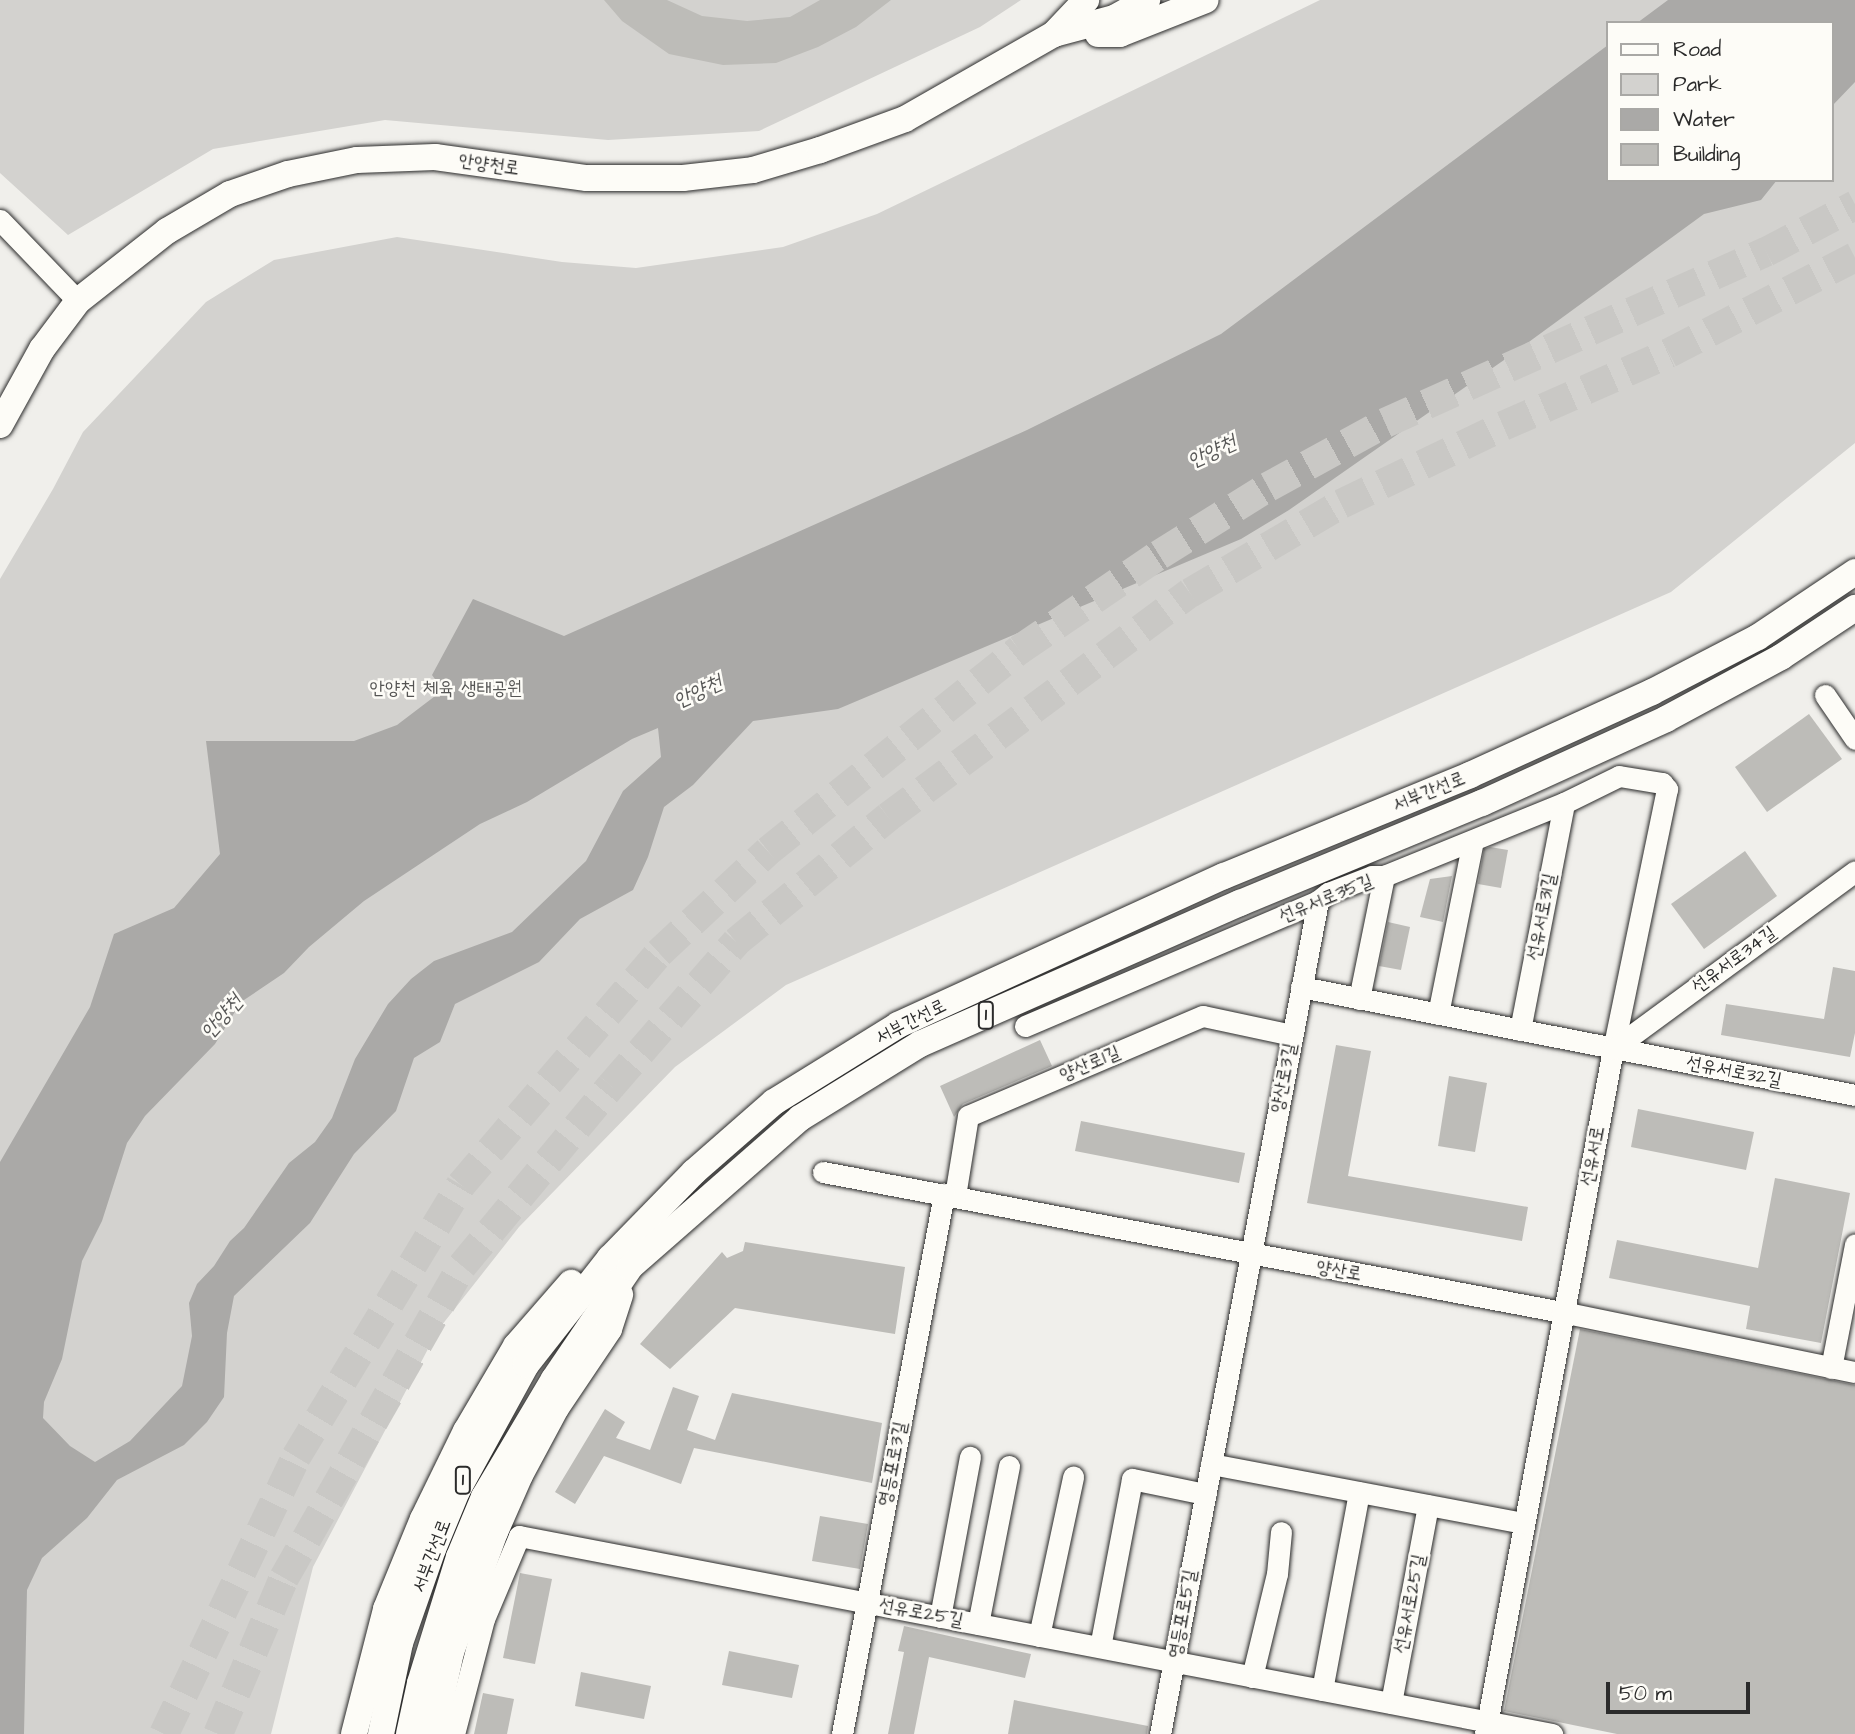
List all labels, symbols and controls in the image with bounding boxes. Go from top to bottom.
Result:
legend [1606,21,1834,182]
text: Road [1673,35,1721,64]
text: Park [1673,70,1722,99]
text: Water [1673,105,1735,134]
text: Building [1673,140,1740,169]
street label: 안양천로 [457,149,521,181]
water label: 안양천 [1184,430,1240,474]
water label: 안양천 [670,670,726,714]
park label: 안양천 체육 생태공원 [370,678,522,700]
street label: 서부간선로 [1389,767,1469,817]
street label: 선유서로35길 [1276,870,1376,928]
street label: 선유서로31길 [1522,871,1562,963]
street label: 선유서로34길 [1687,922,1781,998]
water label: 안양천 [196,990,248,1044]
street label: 서부간선로 [872,994,950,1050]
road number: 1 [977,1000,995,1030]
street label: 양산로1길 [1056,1041,1124,1087]
street label: 양산로3길 [1266,1041,1302,1115]
street label: 선유서로32길 [1684,1052,1784,1092]
street label: 선유서로 [1576,1124,1610,1188]
street label: 양산로 [1314,1256,1364,1286]
street label: 영등포로3길 [874,1420,912,1508]
road number: 1 [454,1465,472,1494]
street label: 서부간선로 [408,1516,456,1596]
street label: 선유서로25길 [1389,1552,1431,1656]
street label: 영등포로5길 [1164,1568,1202,1660]
street label: 선유로25길 [877,1594,965,1632]
scale bar [1610,1668,1754,1712]
text: 50 m [1619,1679,1672,1708]

